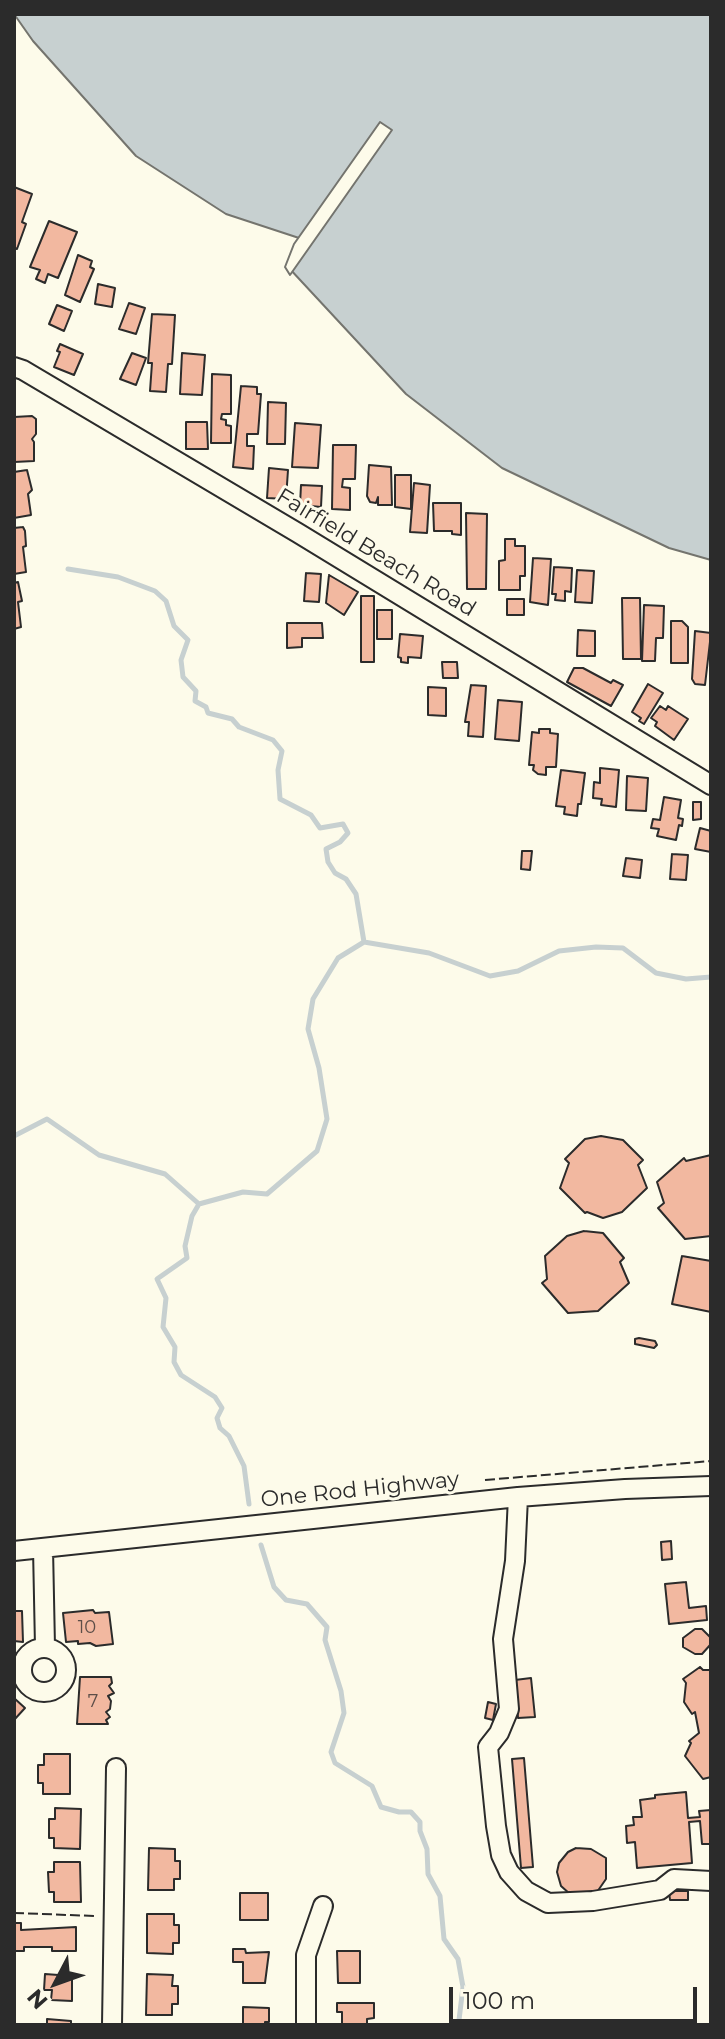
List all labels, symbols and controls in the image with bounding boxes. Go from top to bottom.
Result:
street label: Fairfield Beach Road [272,483,480,623]
street label: One Rod Highway [259,1466,461,1514]
house number: 10 [78,1617,96,1639]
house number: 7 [88,1691,98,1713]
north arrow [16,1943,96,2023]
scale bar [453,1971,701,2021]
text: N [21,1984,54,2015]
text: 100 m [463,1986,535,2015]

